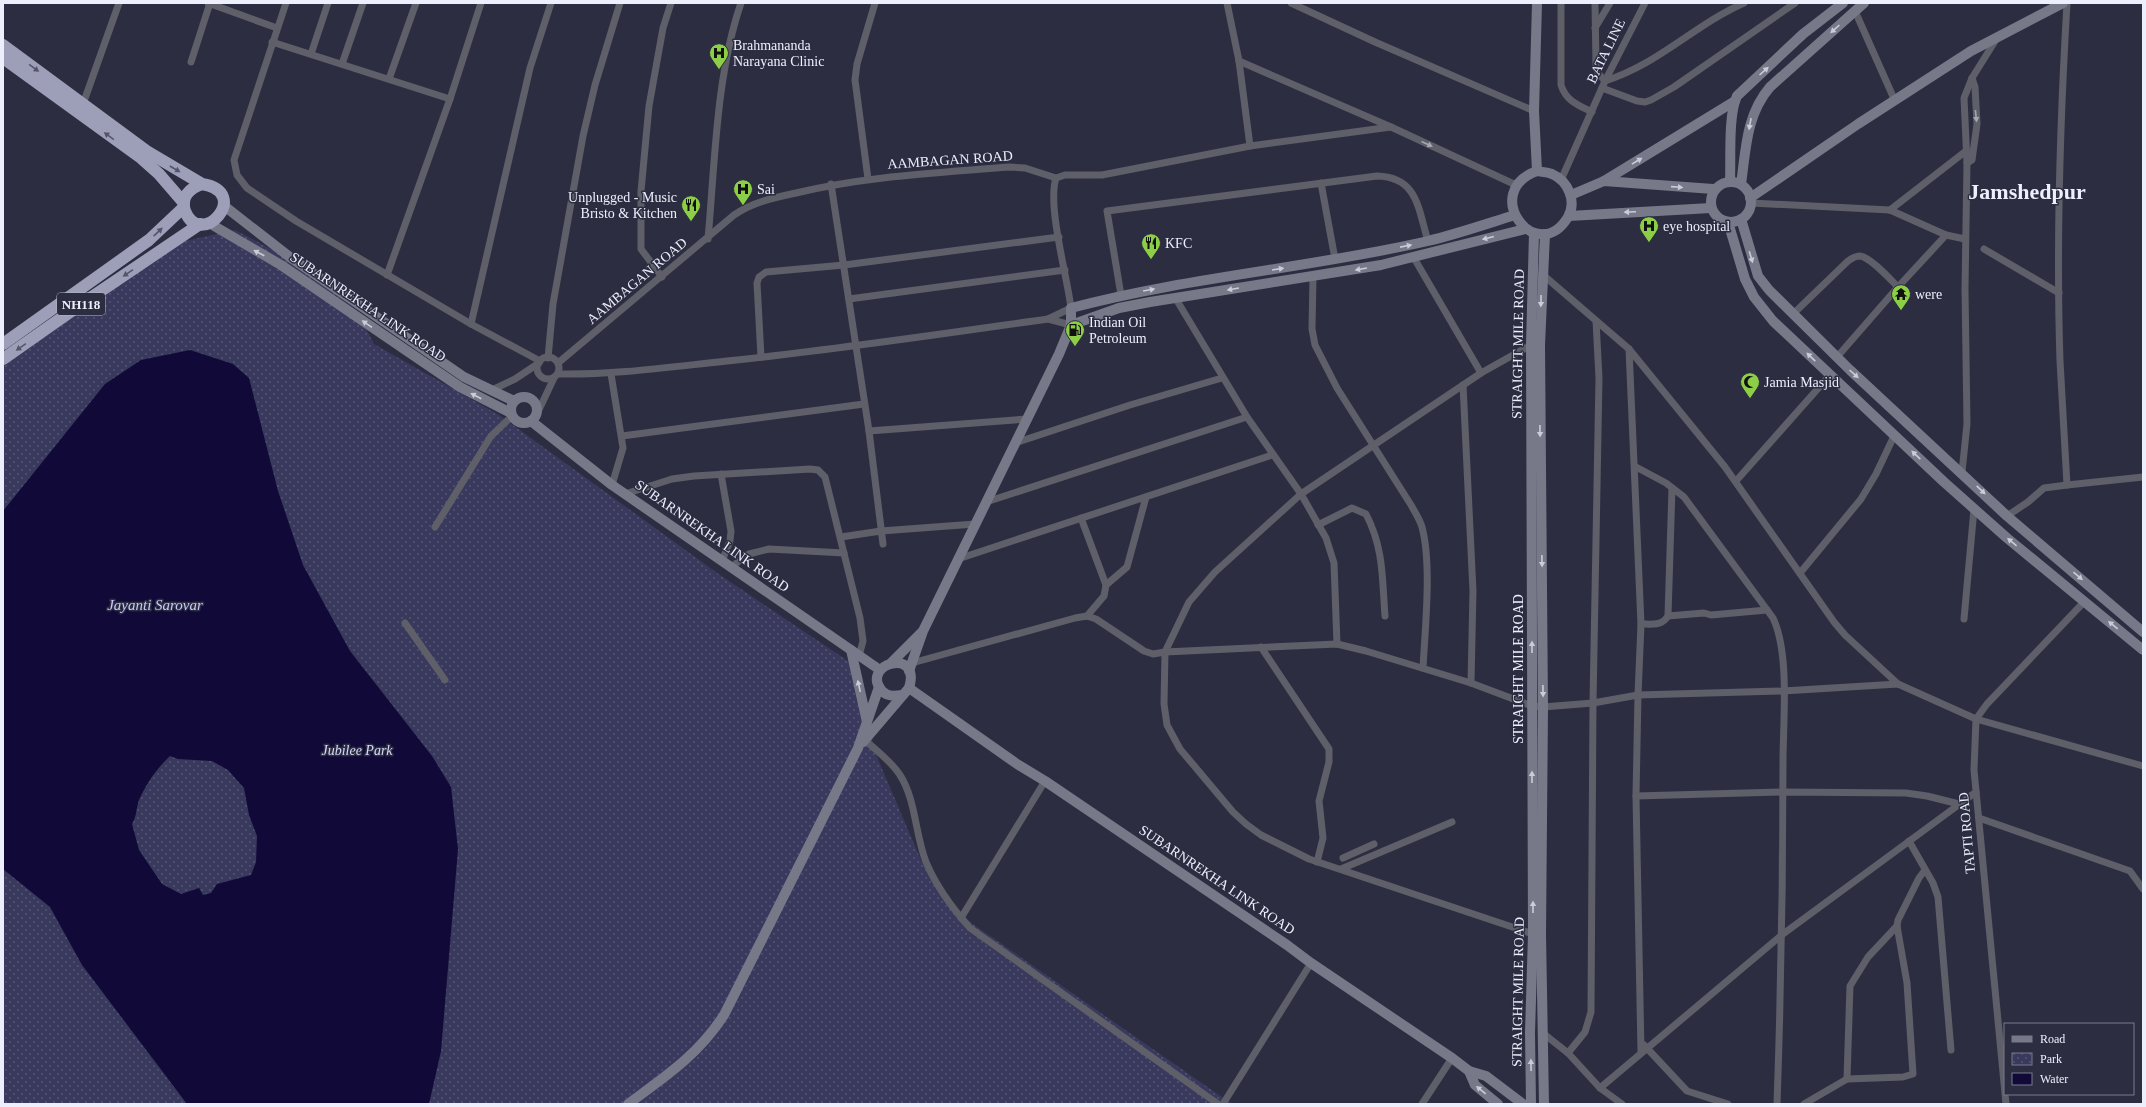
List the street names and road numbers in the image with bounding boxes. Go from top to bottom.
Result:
street label: BATA LINE [1584,16,1628,86]
street label: AAMBAGAN ROAD [887,148,1013,172]
street label: AAMBAGAN ROAD [584,235,690,327]
street label: SUBARNREKHA LINK ROAD [287,249,449,365]
street label: STRAIGHT MILE ROAD [1509,269,1527,419]
road number: NH118 [57,293,105,315]
street label: SUBARNREKHA LINK ROAD [632,477,792,595]
street label: STRAIGHT MILE ROAD [1511,594,1526,744]
street label: TAPTI ROAD [1956,792,1978,874]
street label: SUBARNREKHA LINK ROAD [1136,822,1298,938]
street label: STRAIGHT MILE ROAD [1509,917,1527,1067]

